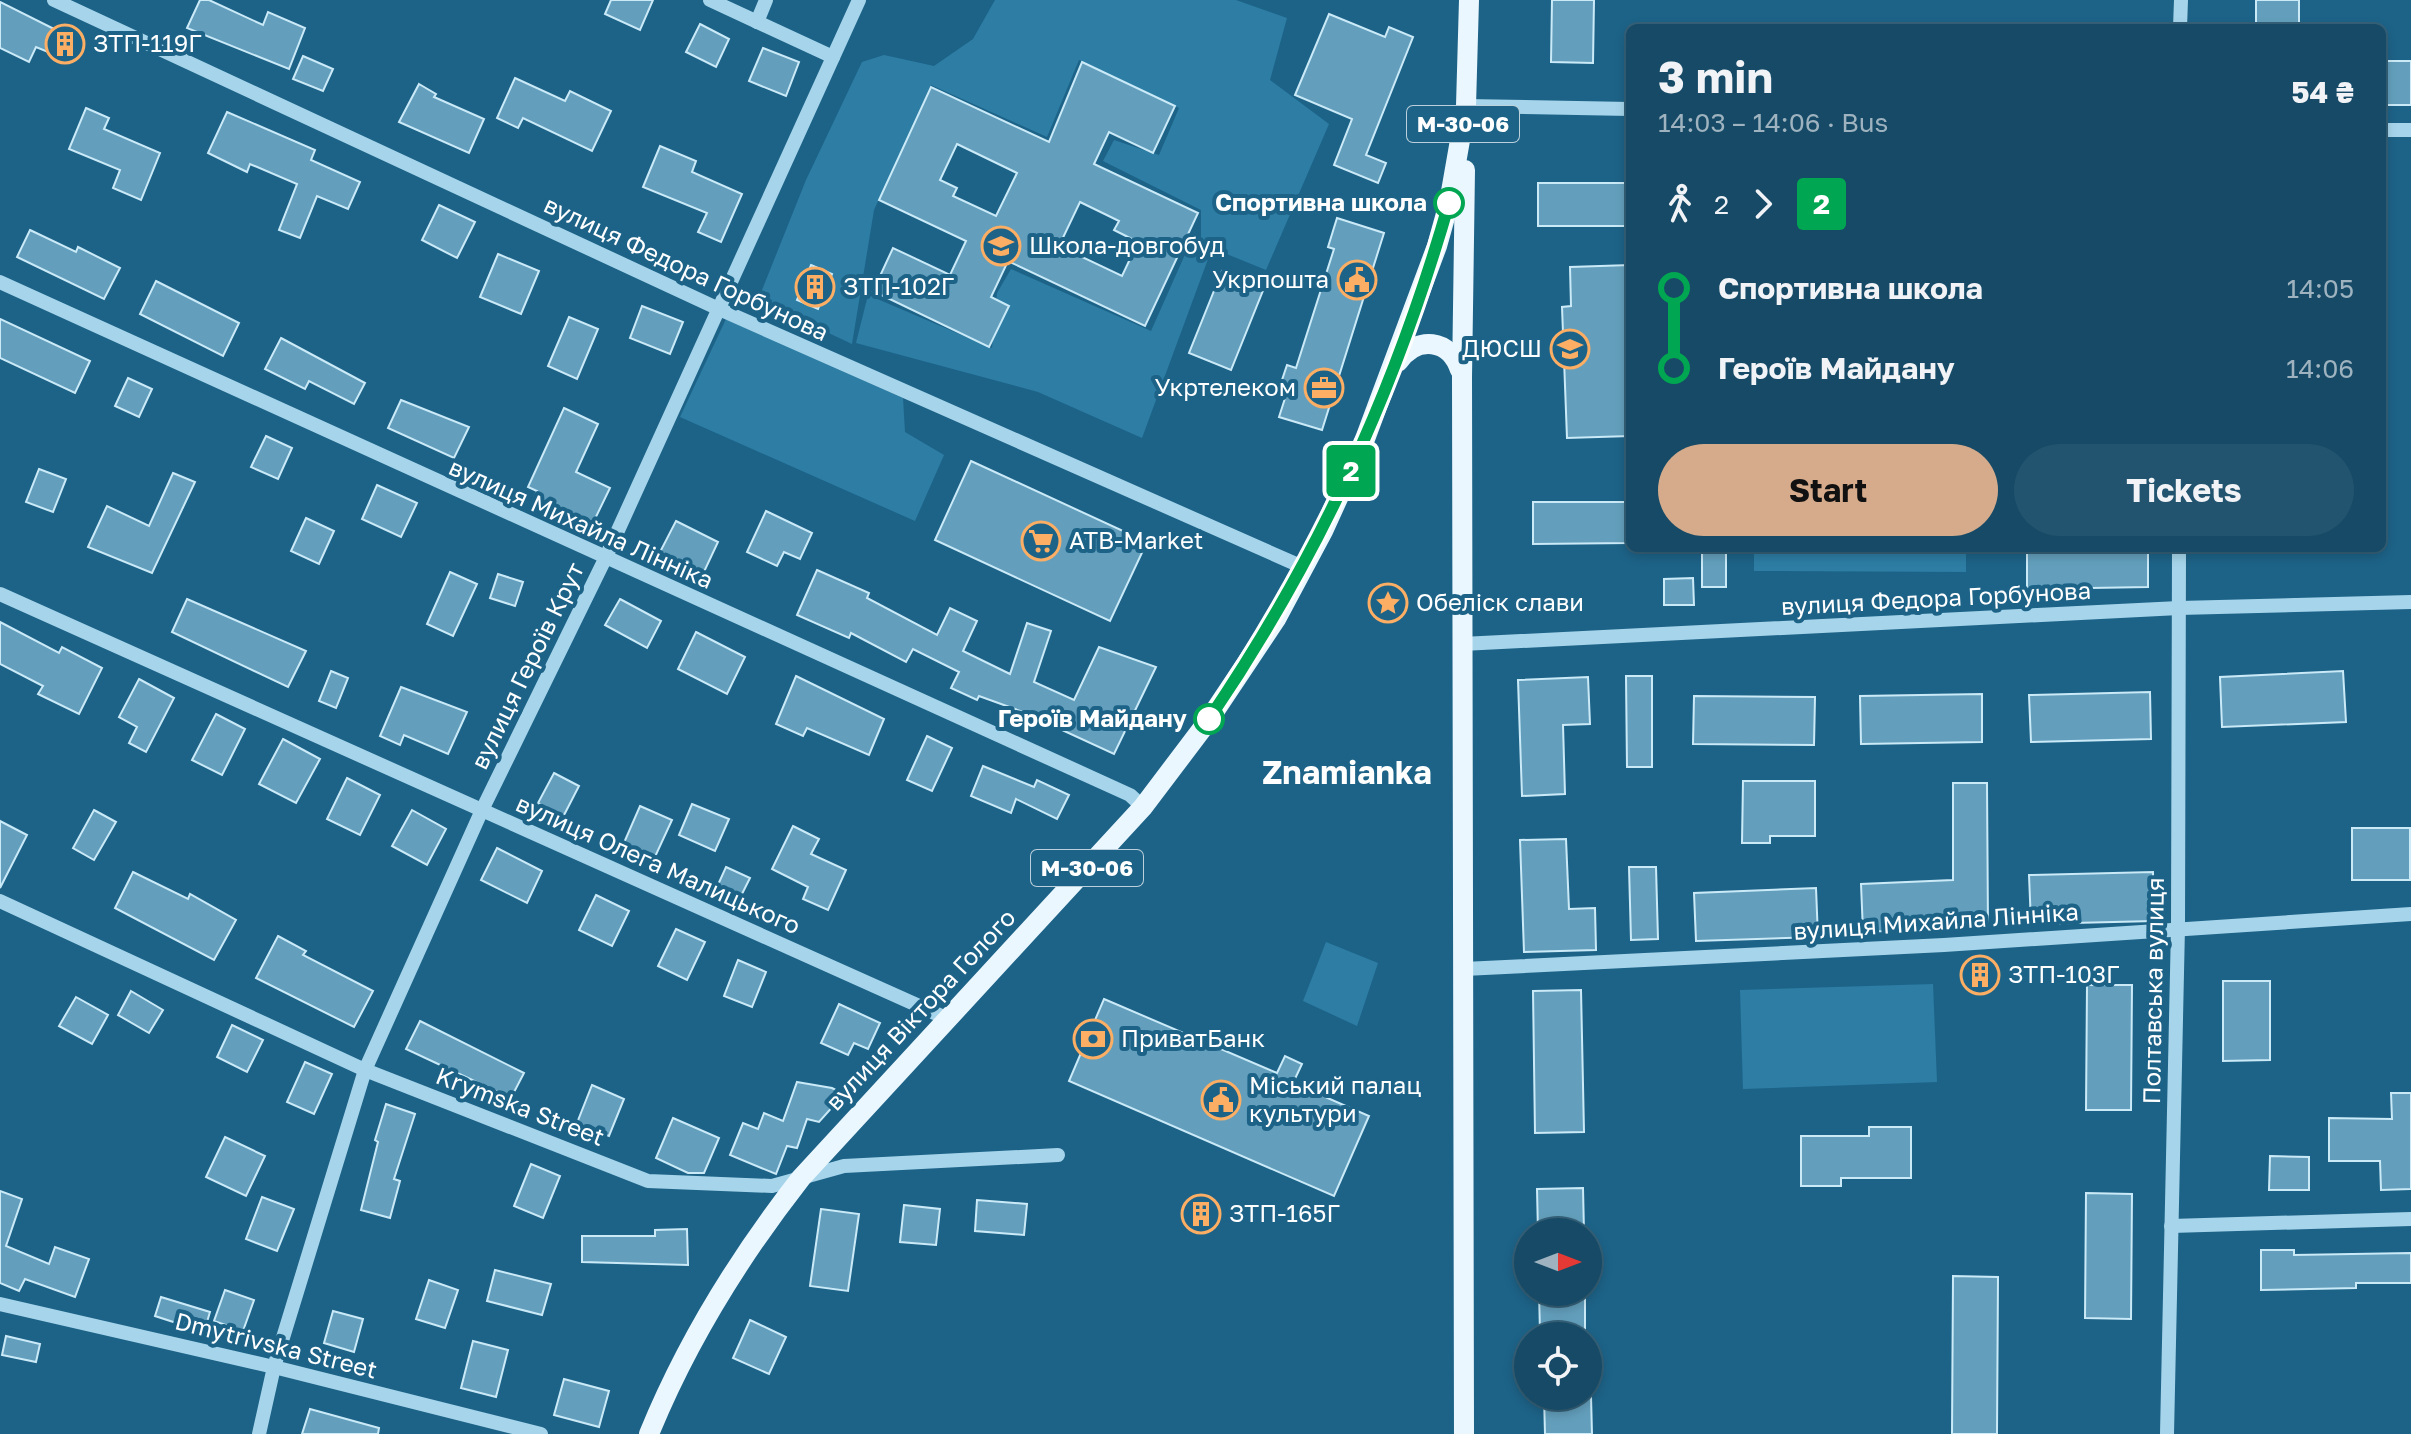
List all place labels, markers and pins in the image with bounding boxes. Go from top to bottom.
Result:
building icon: ЗТП-119Г [44,23,86,65]
place label: ЗТП-119Г [93,28,202,57]
place label: Спортивна школа [1215,187,1427,216]
marker: Спортивна школа [1434,188,1464,218]
school or university icon: Школа-довгобуд [980,225,1022,267]
place label: Школа-довгобуд [1029,230,1224,259]
public building icon: Укрпошта [1336,259,1378,301]
place label: Укрпошта [1212,264,1329,293]
building icon: ЗТП-102Г [794,266,836,308]
place label: ЗТП-102Г [843,271,954,300]
school or university icon: ДЮСШ [1549,328,1591,370]
place label: ДЮСШ [1462,333,1542,362]
office icon: Укртелеком [1303,367,1345,409]
place label: Укртелеком [1154,372,1296,401]
supermarket icon: ATB-Market [1020,520,1062,562]
place label: ATB-Market [1069,525,1203,554]
place icon: Обеліск слави [1367,582,1409,624]
place label: Обеліск слави [1416,587,1584,616]
place label: Героїв Майдану [998,703,1188,732]
marker: Героїв Майдану [1194,704,1224,734]
building icon: ЗТП-103Г [1959,954,2001,996]
place label: ЗТП-103Г [2008,959,2119,988]
bank icon: ПриватБанк [1072,1018,1114,1060]
place label: ПриватБанк [1121,1023,1265,1052]
place label: Міський палац культури [1249,1070,1421,1127]
public building icon: Міський палац культури [1200,1079,1242,1121]
building icon: ЗТП-165Г [1180,1193,1222,1235]
place label: ЗТП-165Г [1229,1198,1340,1227]

